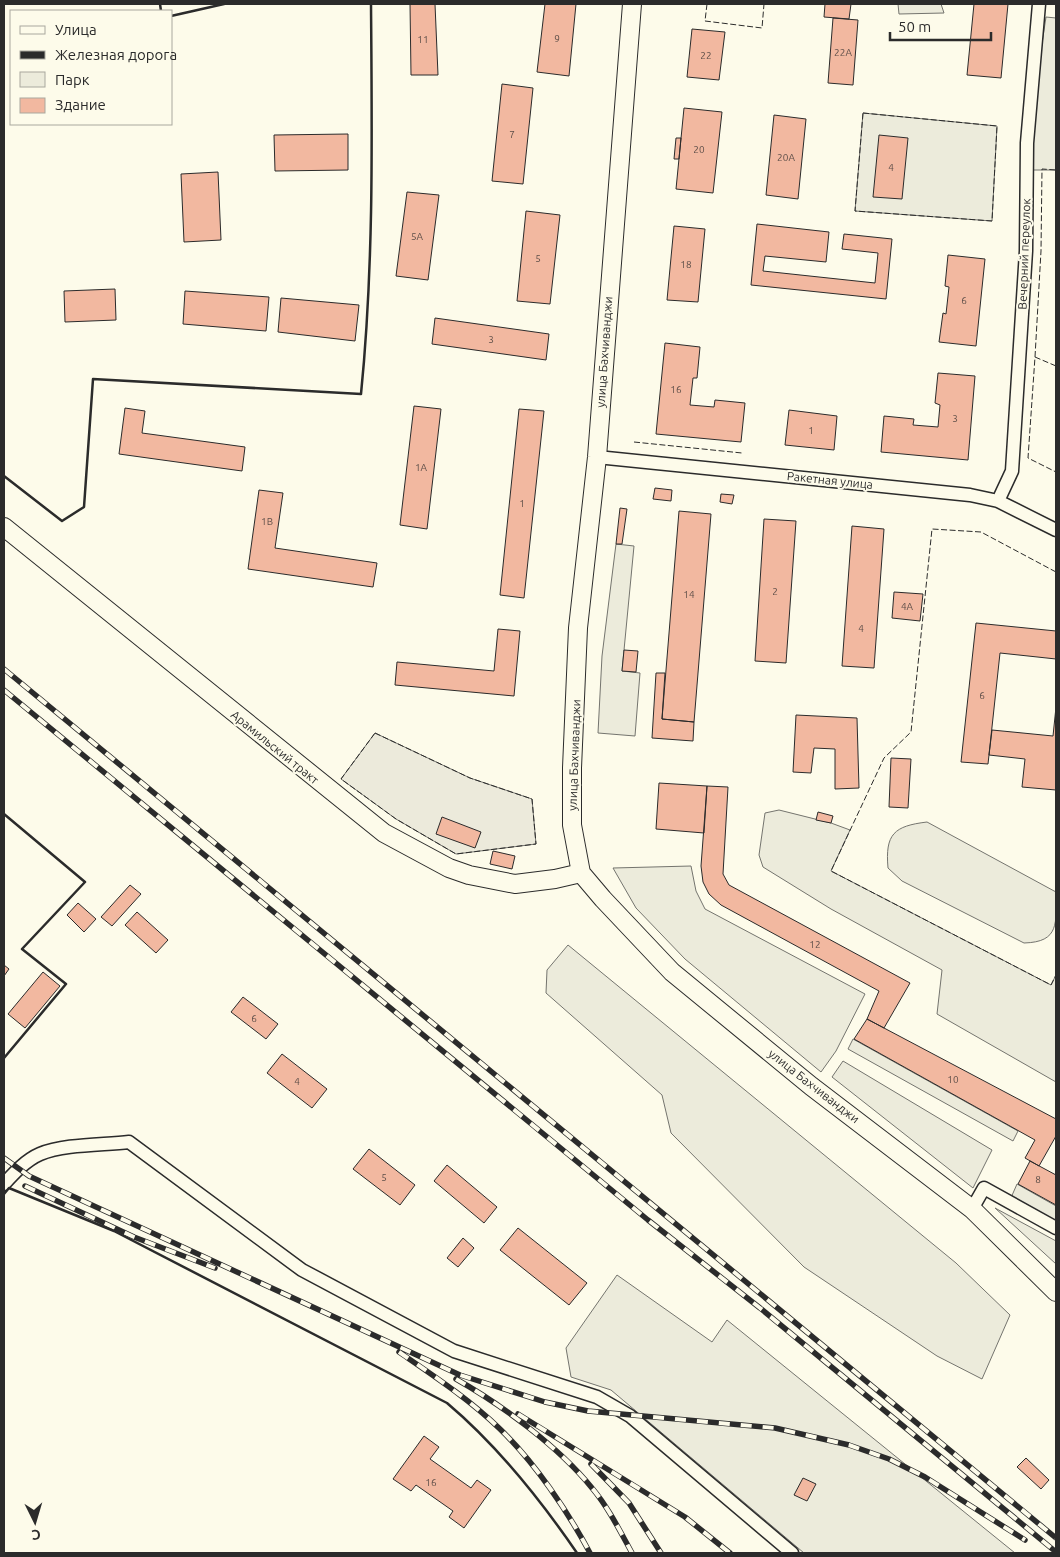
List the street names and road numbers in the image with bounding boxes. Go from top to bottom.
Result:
street label: Вечерний переулок [1016,198,1032,310]
street label: улица Бахчиванджи [594,296,614,408]
street label: Ракетная улица [786,469,874,491]
street label: улица Бахчиванджи [566,699,582,811]
street label: Арамильский тракт [229,708,322,787]
street label: улица Бахчиванджи [766,1046,862,1126]

